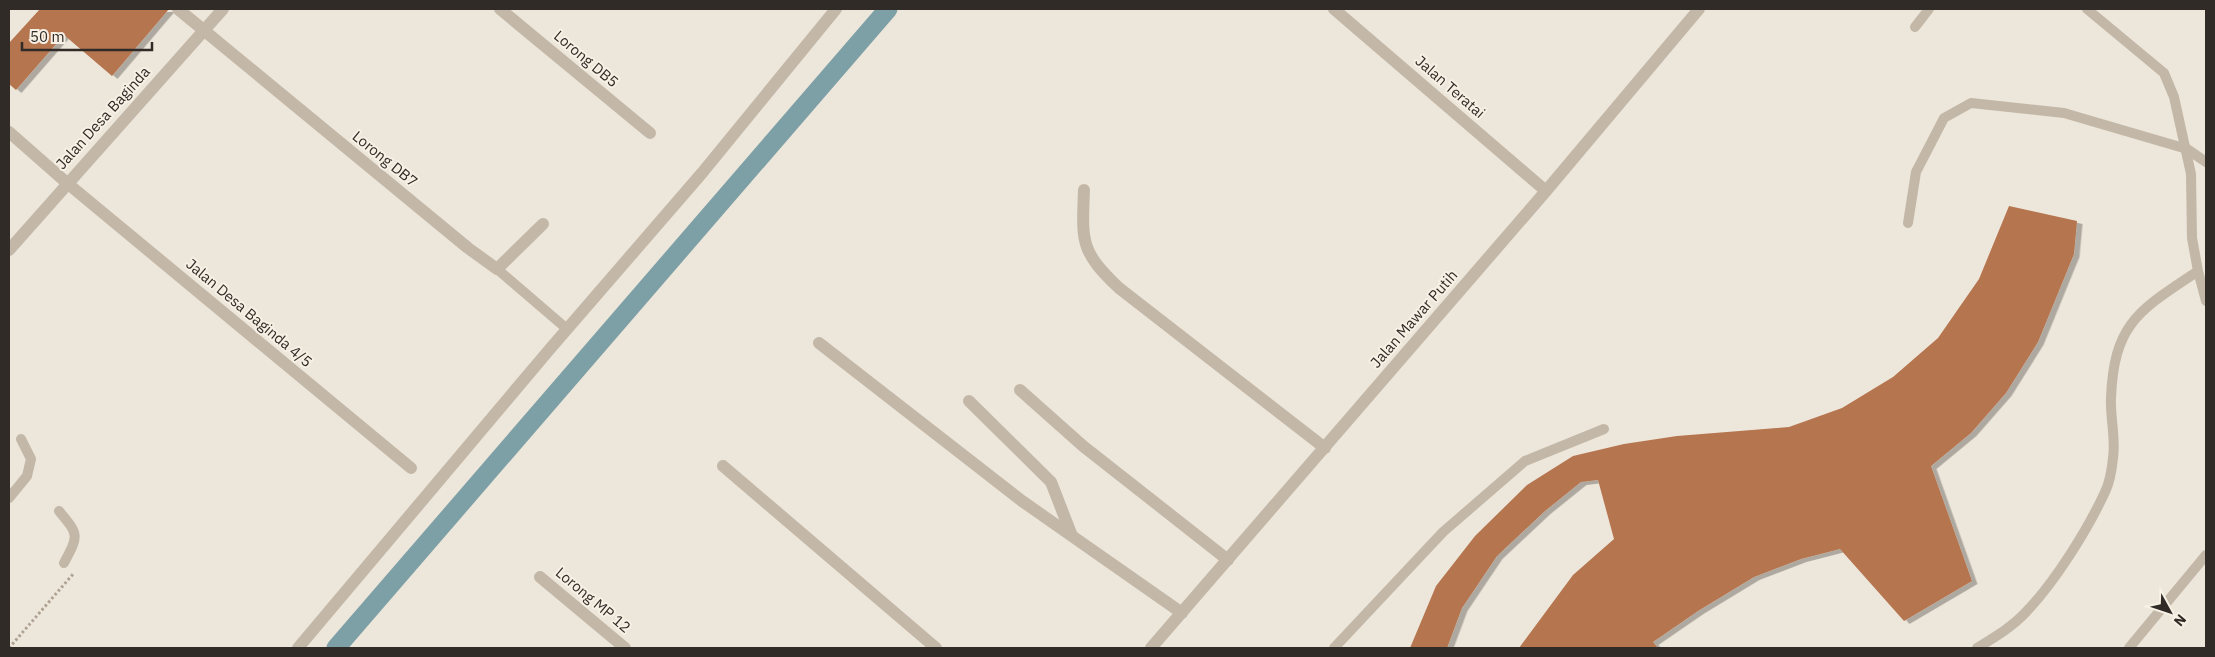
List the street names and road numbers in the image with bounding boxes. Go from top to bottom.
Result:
street label: Lorong DB5 [550,26,622,91]
street label: Jalan Teratai [1412,51,1489,122]
street label: Jalan Desa Baginda [52,62,154,173]
street label: Lorong DB7 [349,127,422,191]
street label: Jalan Desa Baginda 4/5 [182,254,316,371]
street label: Jalan Mawar Putih [1366,266,1461,372]
street label: Lorong MP 12 [552,563,635,637]

